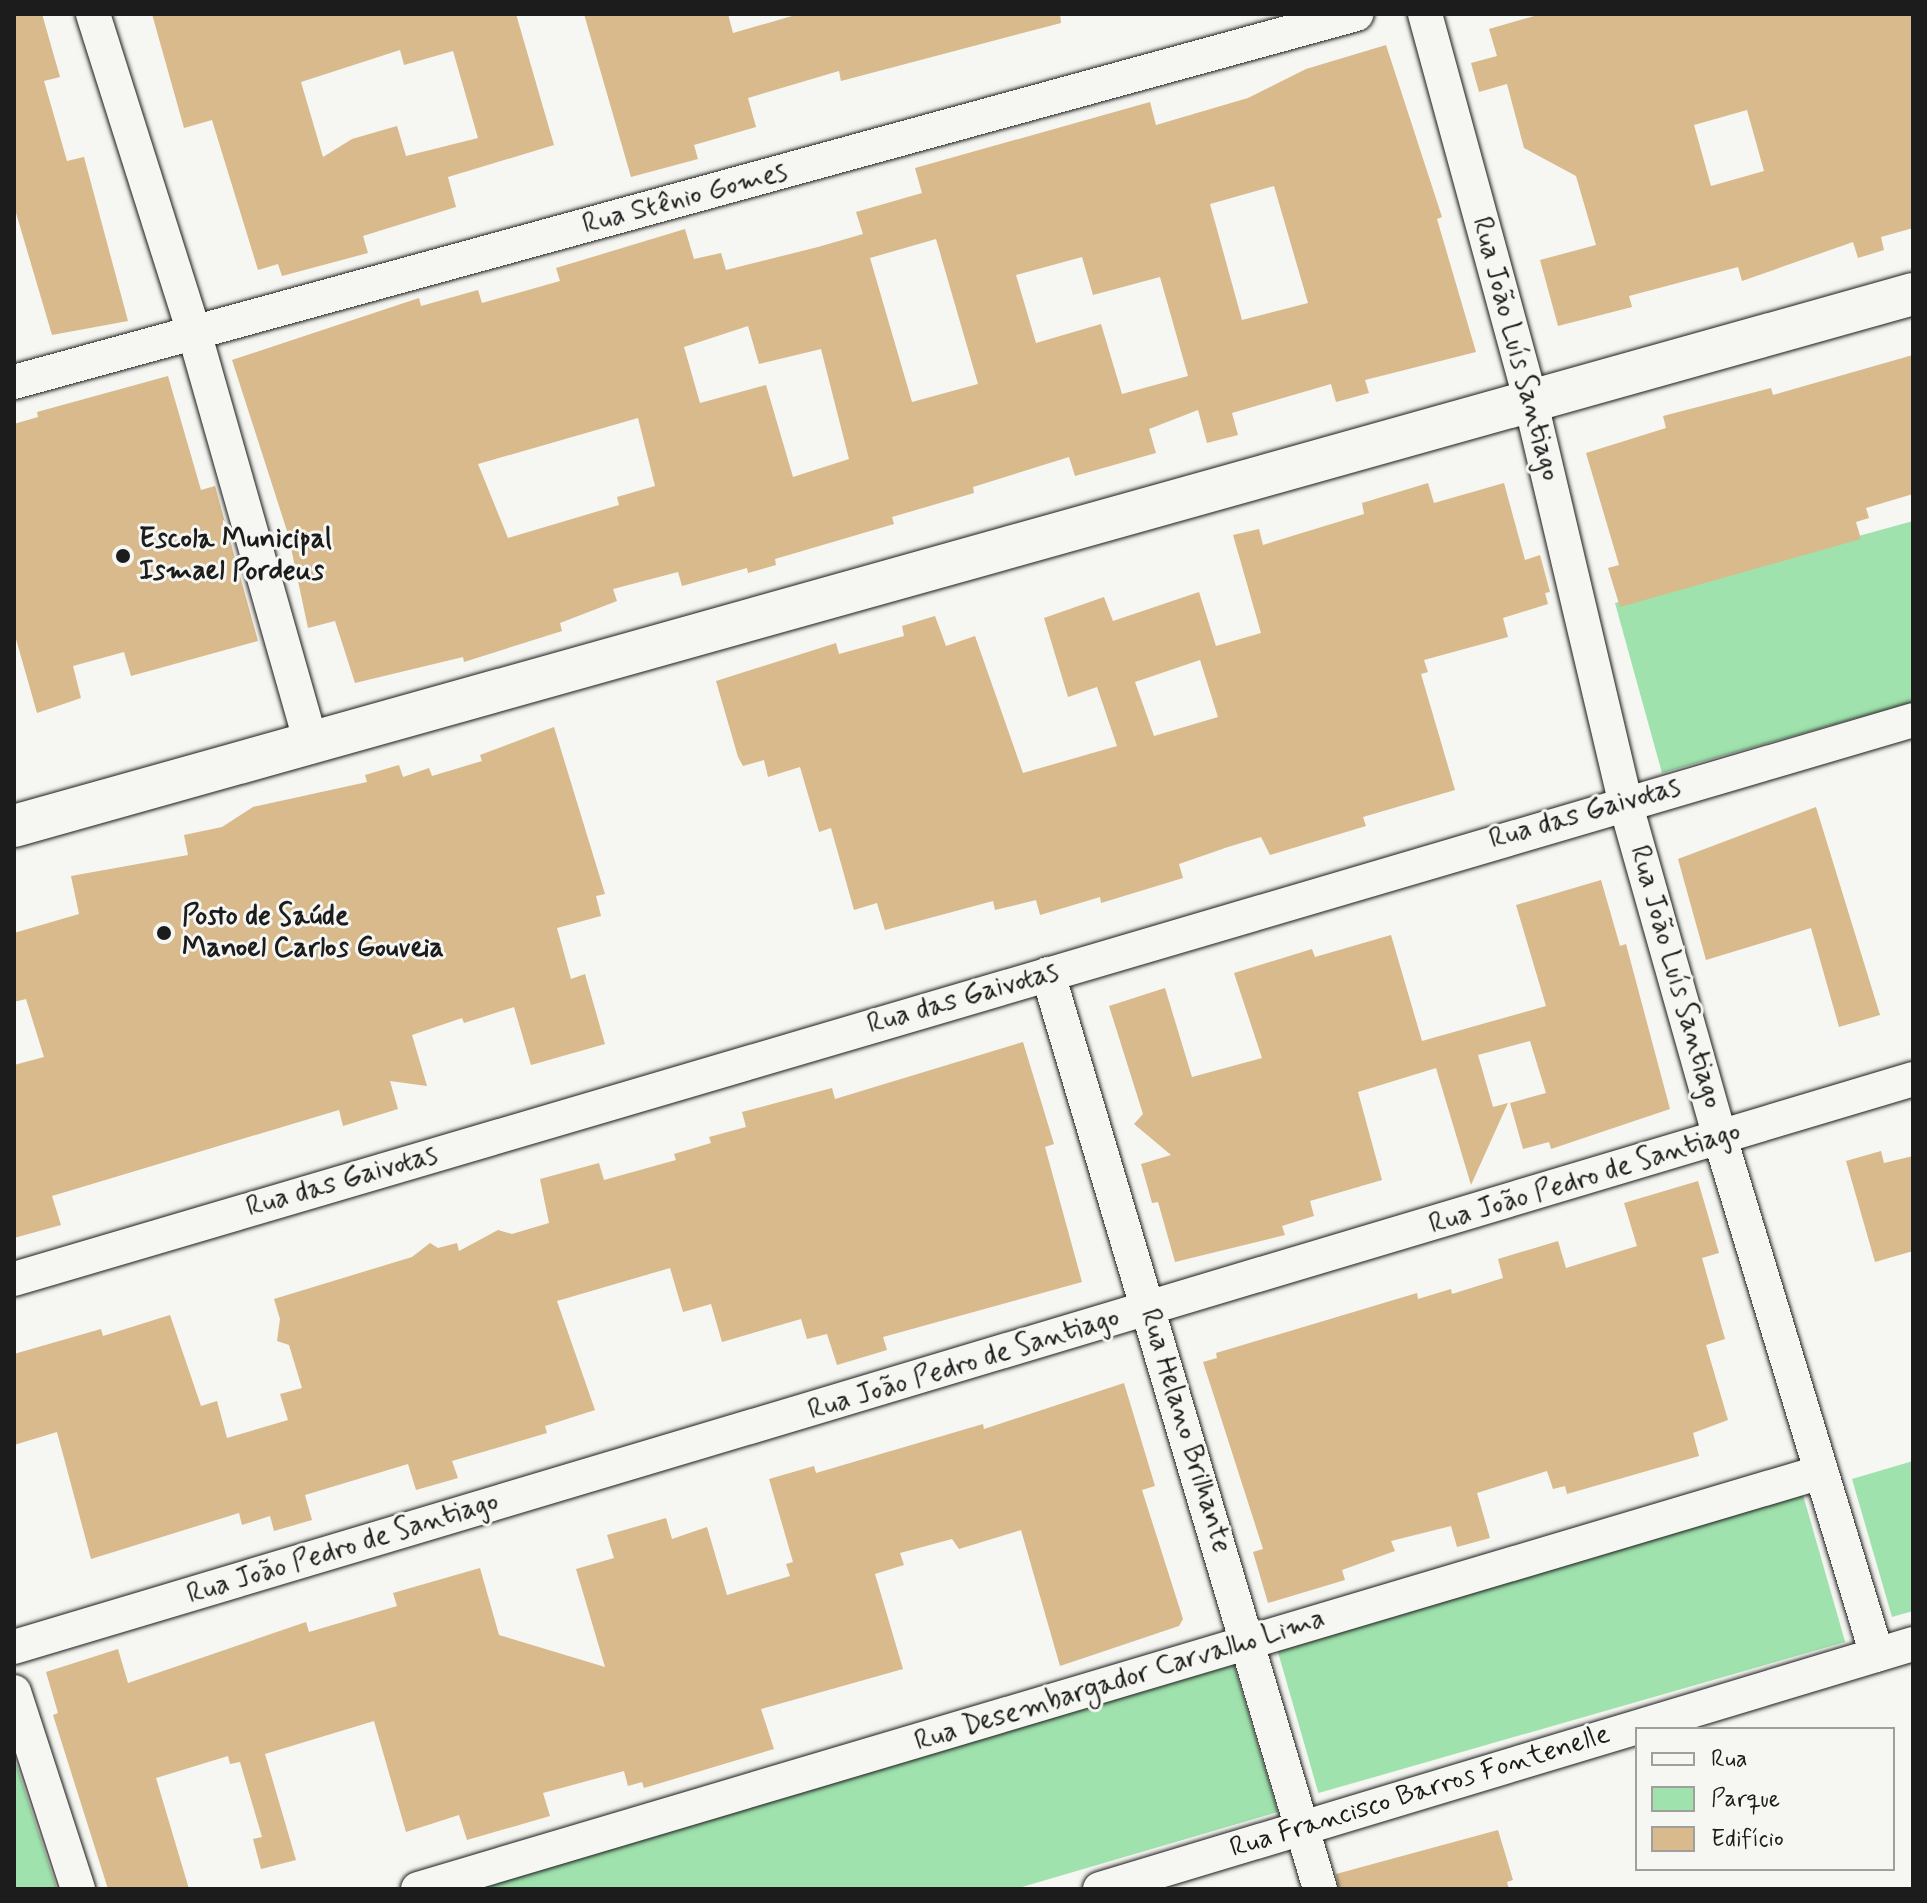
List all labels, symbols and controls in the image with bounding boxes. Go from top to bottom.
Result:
street label: Rua Stênio Gomes [579,156,791,242]
street label: Rua João Luís Santiago [1464,214,1566,484]
place label: Escola Municipal Ismael Pordeus [139,523,332,589]
marker: Escola Municipal Ismael Pordeus [114,547,132,565]
street label: Rua das Gaivotas [1486,771,1684,857]
street label: Rua João Luís Santiago [1622,843,1728,1111]
place label: Posto de Saúde Manoel Carlos Gouveia [182,900,444,966]
marker: Posto de Saúde Manoel Carlos Gouveia [153,922,175,944]
street label: Rua das Gaivotas [864,956,1062,1042]
street label: Rua João Pedro de Santiago [1427,1116,1743,1242]
street label: Rua das Gaivotas [243,1139,441,1225]
street label: Rua João Pedro de Santiago [806,1302,1122,1428]
street label: Rua Helano Brilhante [1132,1306,1238,1556]
street label: Rua João Pedro de Santiago [185,1486,501,1612]
street label: Rua Desembargador Carvalho Lima [912,1603,1328,1759]
street label: Rua Francisco Barros Fontenelle [1234,1720,1606,1864]
legend [1635,1727,1895,1871]
text: Rua [1711,1744,1748,1775]
text: Parque [1711,1784,1780,1815]
text: Edifício [1711,1824,1784,1855]

